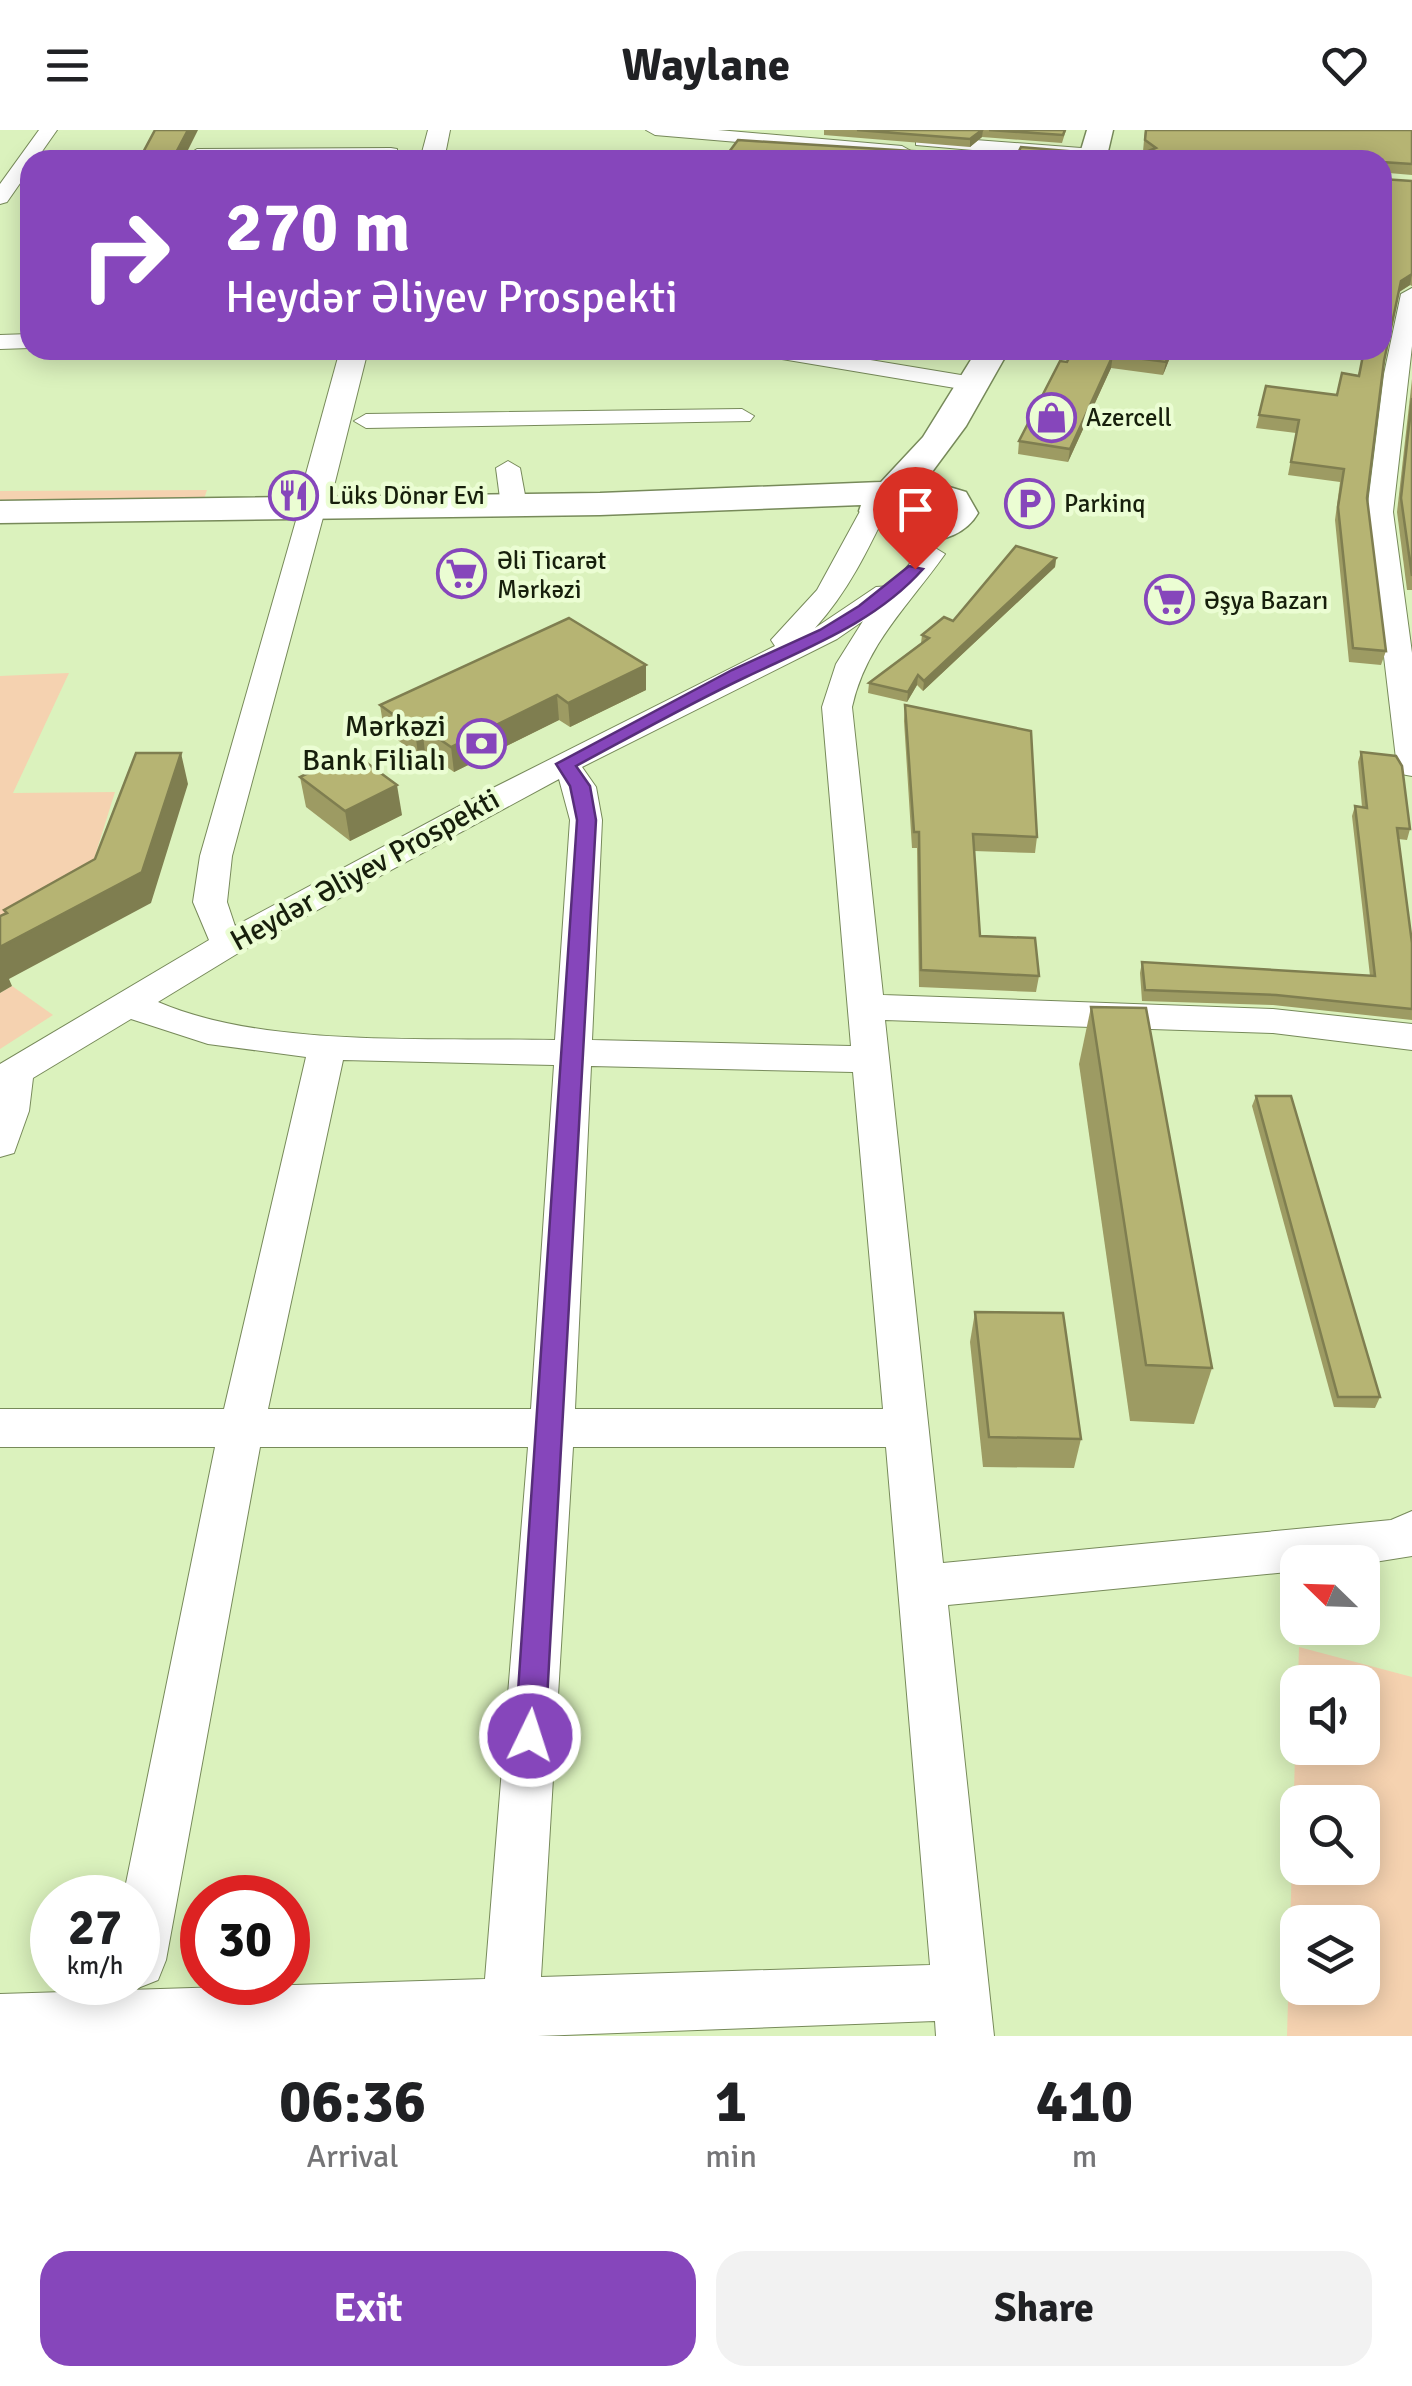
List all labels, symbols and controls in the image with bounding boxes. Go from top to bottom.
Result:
icon: menu [40,38,95,93]
text: Waylane [622,38,790,93]
icon: heart [1317,38,1372,93]
text: 270 m [225,184,410,270]
icon: right [60,190,190,320]
text: Heydər Əliyev Prospekti [225,270,678,325]
shop icon: Azercell [1025,391,1077,443]
place label: Azercell [1086,402,1172,433]
pin [873,467,958,570]
restaurant icon: Lüks Dönər Evi [267,469,319,521]
parking icon: Parkinq [1003,477,1055,529]
place label: Lüks Dönər Evi [328,480,485,511]
icon: arrive [888,482,943,537]
place label: Parkinq [1064,488,1146,519]
place label: Əli Ticarət Mərkəzi [497,545,606,605]
supermarket icon: Əli Ticarət Mərkəzi [436,548,488,600]
supermarket icon: Əşya Bazarı [1143,574,1195,626]
place label: Əşya Bazarı [1204,585,1328,616]
place label: Mərkəzi Bank Filialı [302,708,446,779]
bank icon: Mərkəzi Bank Filialı [455,717,507,769]
street label: Heydər Əliyev Prospekti [224,781,506,959]
north arrow [1280,1545,1380,1645]
map controls [1280,1545,1380,2005]
button: sound [1280,1665,1380,1765]
position arrow [478,1684,582,1788]
button: search [1280,1785,1380,1885]
speed limit sign: 30 [180,1875,310,2005]
text: 27 [68,1897,122,1959]
button: layers [1280,1905,1380,2005]
text: km/h [67,1950,123,1981]
text: 06:36 [279,2065,426,2139]
text: 1 [715,2065,747,2139]
text: 410 [1036,2065,1133,2139]
text: Arrival [307,2137,399,2176]
text: min [705,2137,757,2176]
text: m [1072,2137,1097,2176]
button: Exit [40,2251,696,2366]
button: Share [716,2251,1372,2366]

